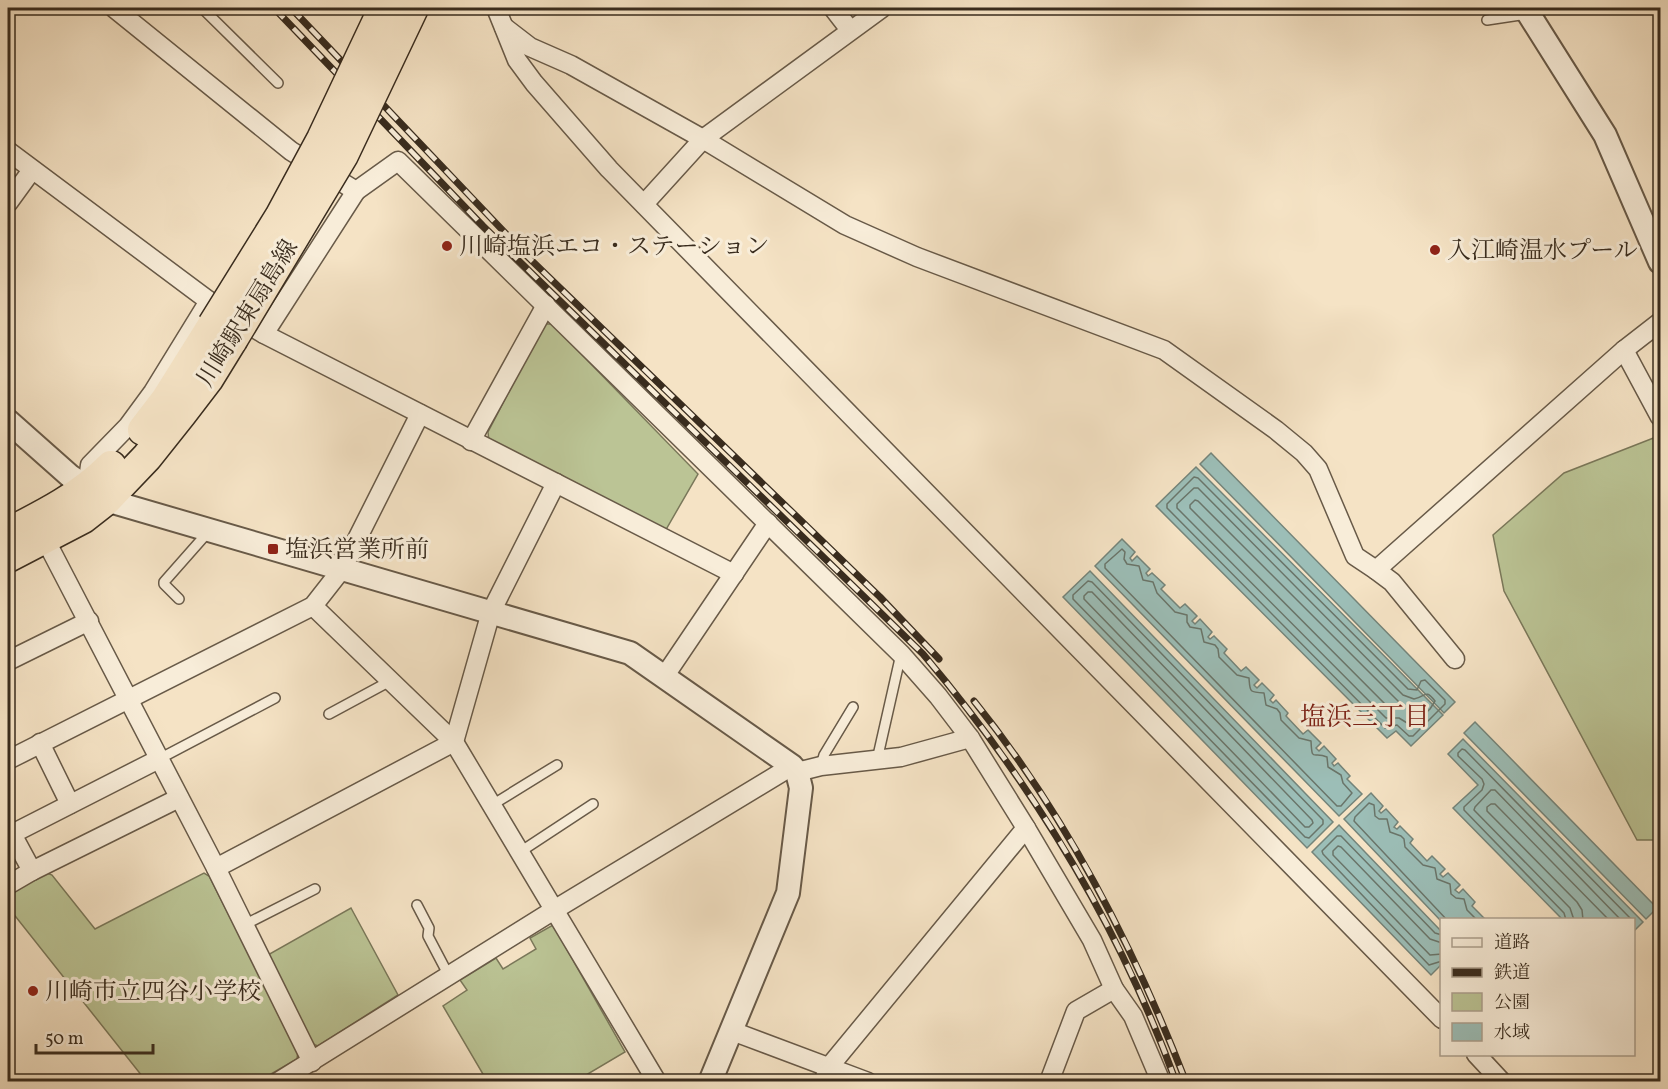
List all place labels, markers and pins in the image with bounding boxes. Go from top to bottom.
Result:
place label: 川崎塩浜エコ・ステーション [459,231,770,265]
place label: 入江崎温水プール [1447,235,1638,269]
marker: 川崎塩浜エコ・ステーション [440,239,454,253]
marker: 入江崎温水プール [1428,243,1442,257]
place label: 塩浜営業所前 [285,534,429,568]
marker: 塩浜営業所前 [266,542,280,556]
place label: 川崎市立四谷小学校 [45,976,261,1010]
marker: 川崎市立四谷小学校 [26,984,40,998]

